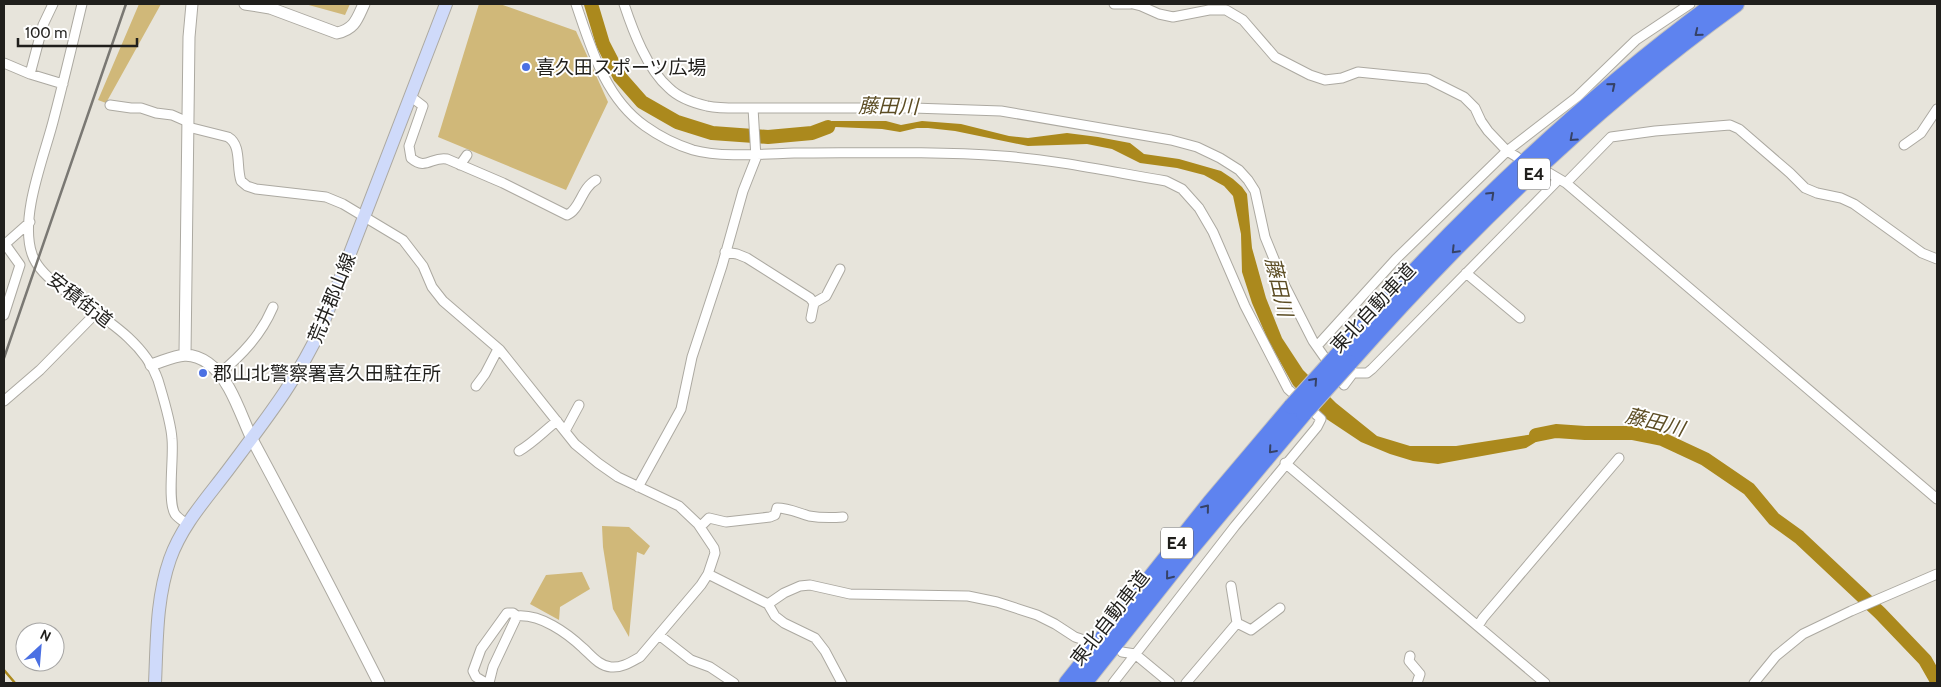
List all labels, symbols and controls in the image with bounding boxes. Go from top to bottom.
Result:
scale bar [18,15,136,47]
text: 100 m [25,24,67,42]
one-way arrow [1694,28,1703,37]
place label: 喜久田スポーツ広場 [536,56,707,79]
marker: 喜久田スポーツ広場 [520,61,532,73]
one-way arrow [1606,83,1615,92]
water label: 藤田川 [858,93,920,119]
one-way arrow [1570,132,1579,141]
road number: E4 [1518,158,1550,190]
one-way arrow [1485,192,1494,201]
one-way arrow [1452,244,1461,253]
street label: 荒井郡山線 [304,250,360,346]
water label: 藤田川 [1261,255,1298,321]
street label: 東北自動車道 [1326,258,1420,358]
street label: 安積街道 [43,268,117,332]
place label: 郡山北警察署喜久田駐在所 [213,362,441,385]
marker: 郡山北警察署喜久田駐在所 [197,367,209,379]
one-way arrow [1308,378,1317,387]
water label: 藤田川 [1623,403,1689,441]
one-way arrow [1269,445,1278,454]
one-way arrow [1200,505,1208,514]
road number: E4 [1161,528,1193,558]
street label: 東北自動車道 [1066,566,1154,670]
one-way arrow [1166,570,1174,579]
north arrow [15,622,65,672]
text: N [37,625,54,646]

